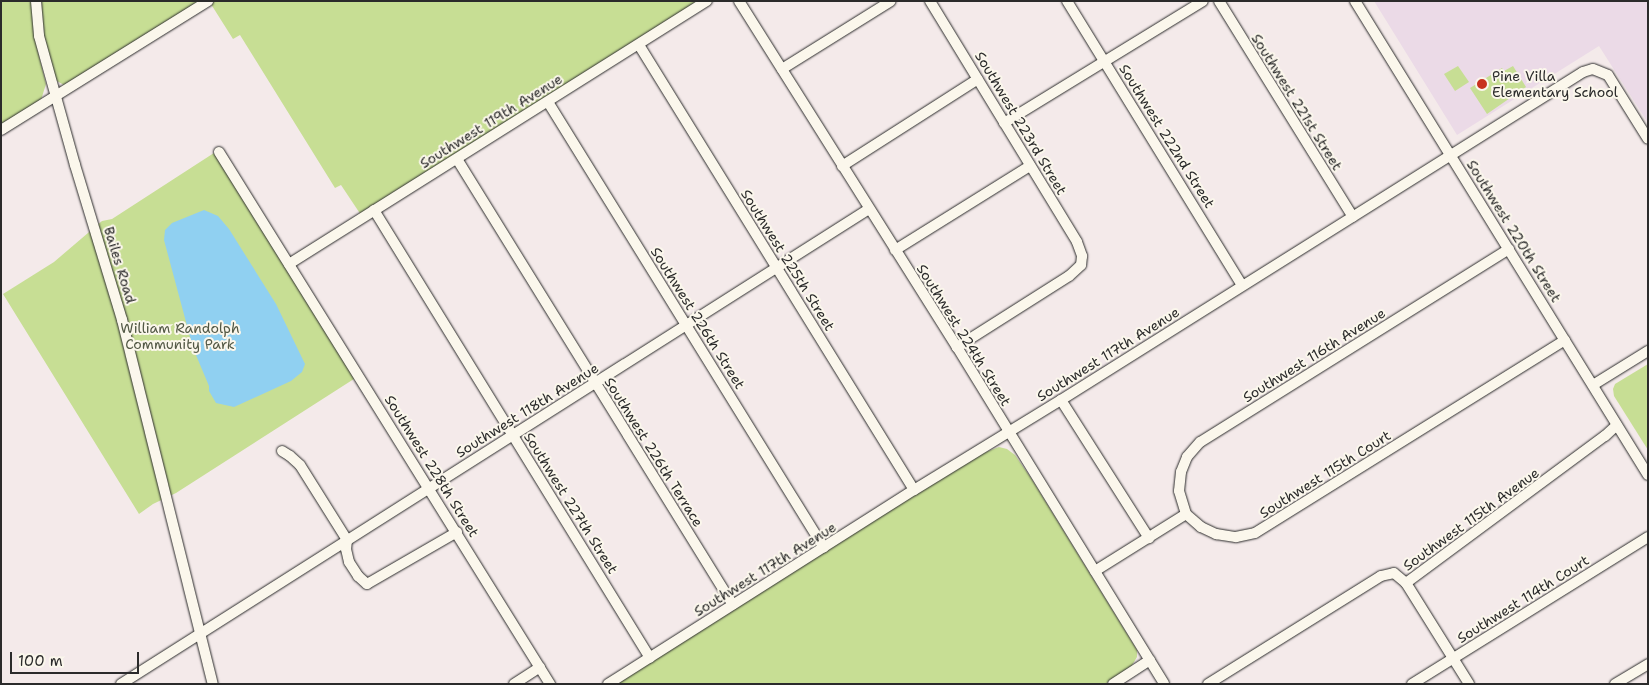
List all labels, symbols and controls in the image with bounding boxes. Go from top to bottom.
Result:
street label: Southwest 221st Street [1248,31,1346,173]
street label: Southwest 223rd Street [972,48,1070,198]
street label: Southwest 222nd Street [1116,61,1218,211]
place label: Pine Villa Elementary School [1492,68,1618,100]
street label: Southwest 119th Avenue [417,70,565,172]
marker: Pine Villa Elementary School [1476,78,1488,90]
street label: Southwest 220th Street [1463,157,1565,305]
street label: Southwest 225th Street [738,186,838,334]
street label: Bailes Road [100,225,140,305]
street label: Southwest 226th Street [647,244,749,392]
street label: Southwest 224th Street [913,261,1015,409]
street label: Southwest 117th Avenue [1034,303,1182,405]
street label: Southwest 116th Avenue [1240,304,1388,406]
park label: William Randolph Community Park [120,320,240,352]
street label: Southwest 118th Avenue [453,359,601,461]
street label: Southwest 226th Terrace [601,374,707,530]
street label: Southwest 228th Street [381,392,483,540]
street label: Southwest 115th Court [1256,427,1394,521]
street label: Southwest 227th Street [520,429,622,577]
street label: Southwest 115th Avenue [1400,464,1542,574]
street label: Southwest 117th Avenue [691,518,839,620]
street label: Southwest 114th Court [1454,551,1592,647]
scale bar [12,642,141,674]
text: 100 m [18,651,63,671]

